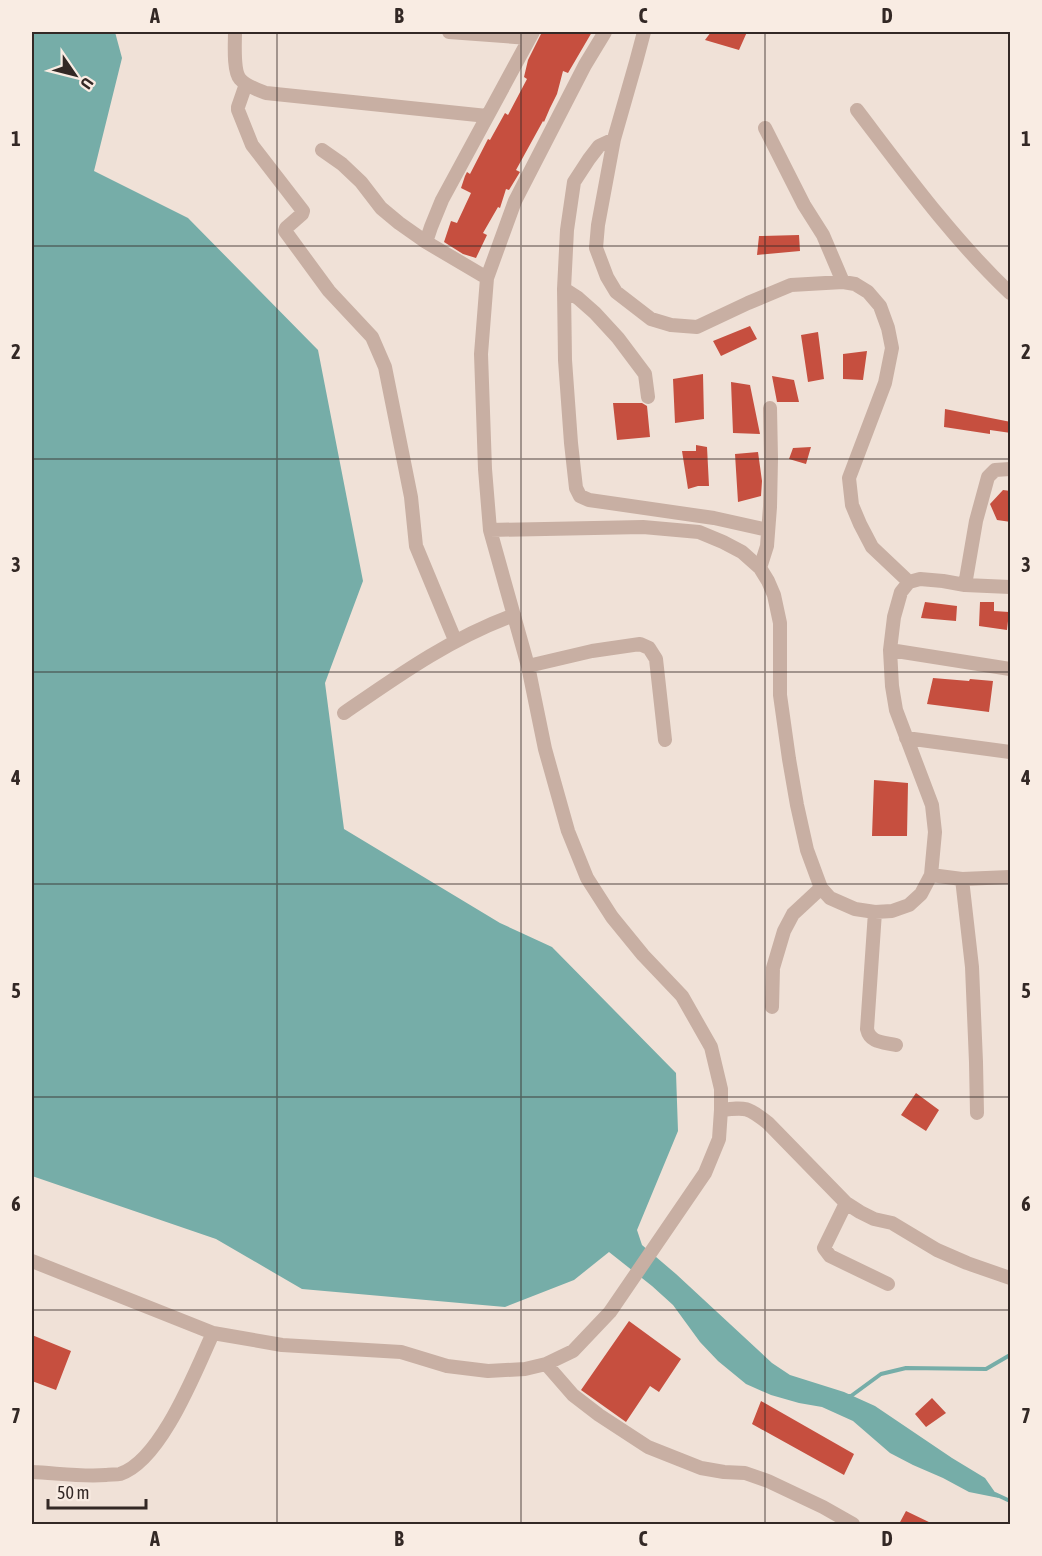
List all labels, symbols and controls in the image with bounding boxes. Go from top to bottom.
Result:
text: A [149,4,160,27]
text: B [394,4,404,27]
text: C [639,4,648,27]
text: D [881,4,893,27]
north arrow [45,45,105,105]
text: U [77,75,97,93]
text: 1 [11,127,21,150]
text: 1 [1021,127,1031,150]
text: 2 [11,340,21,363]
text: 2 [1021,340,1031,363]
text: 3 [11,553,21,576]
text: 3 [1021,553,1031,576]
text: 4 [10,766,21,789]
text: 4 [1020,766,1031,789]
text: 5 [11,979,21,1002]
text: 5 [1021,979,1031,1002]
text: 6 [11,1192,21,1215]
text: 6 [1021,1192,1031,1215]
text: 7 [11,1404,21,1427]
text: 7 [1021,1404,1031,1427]
scale bar [48,1472,146,1510]
text: 50 m [57,1482,89,1503]
text: A [149,1527,160,1550]
text: B [394,1527,404,1550]
text: C [639,1527,648,1550]
text: D [881,1527,893,1550]

